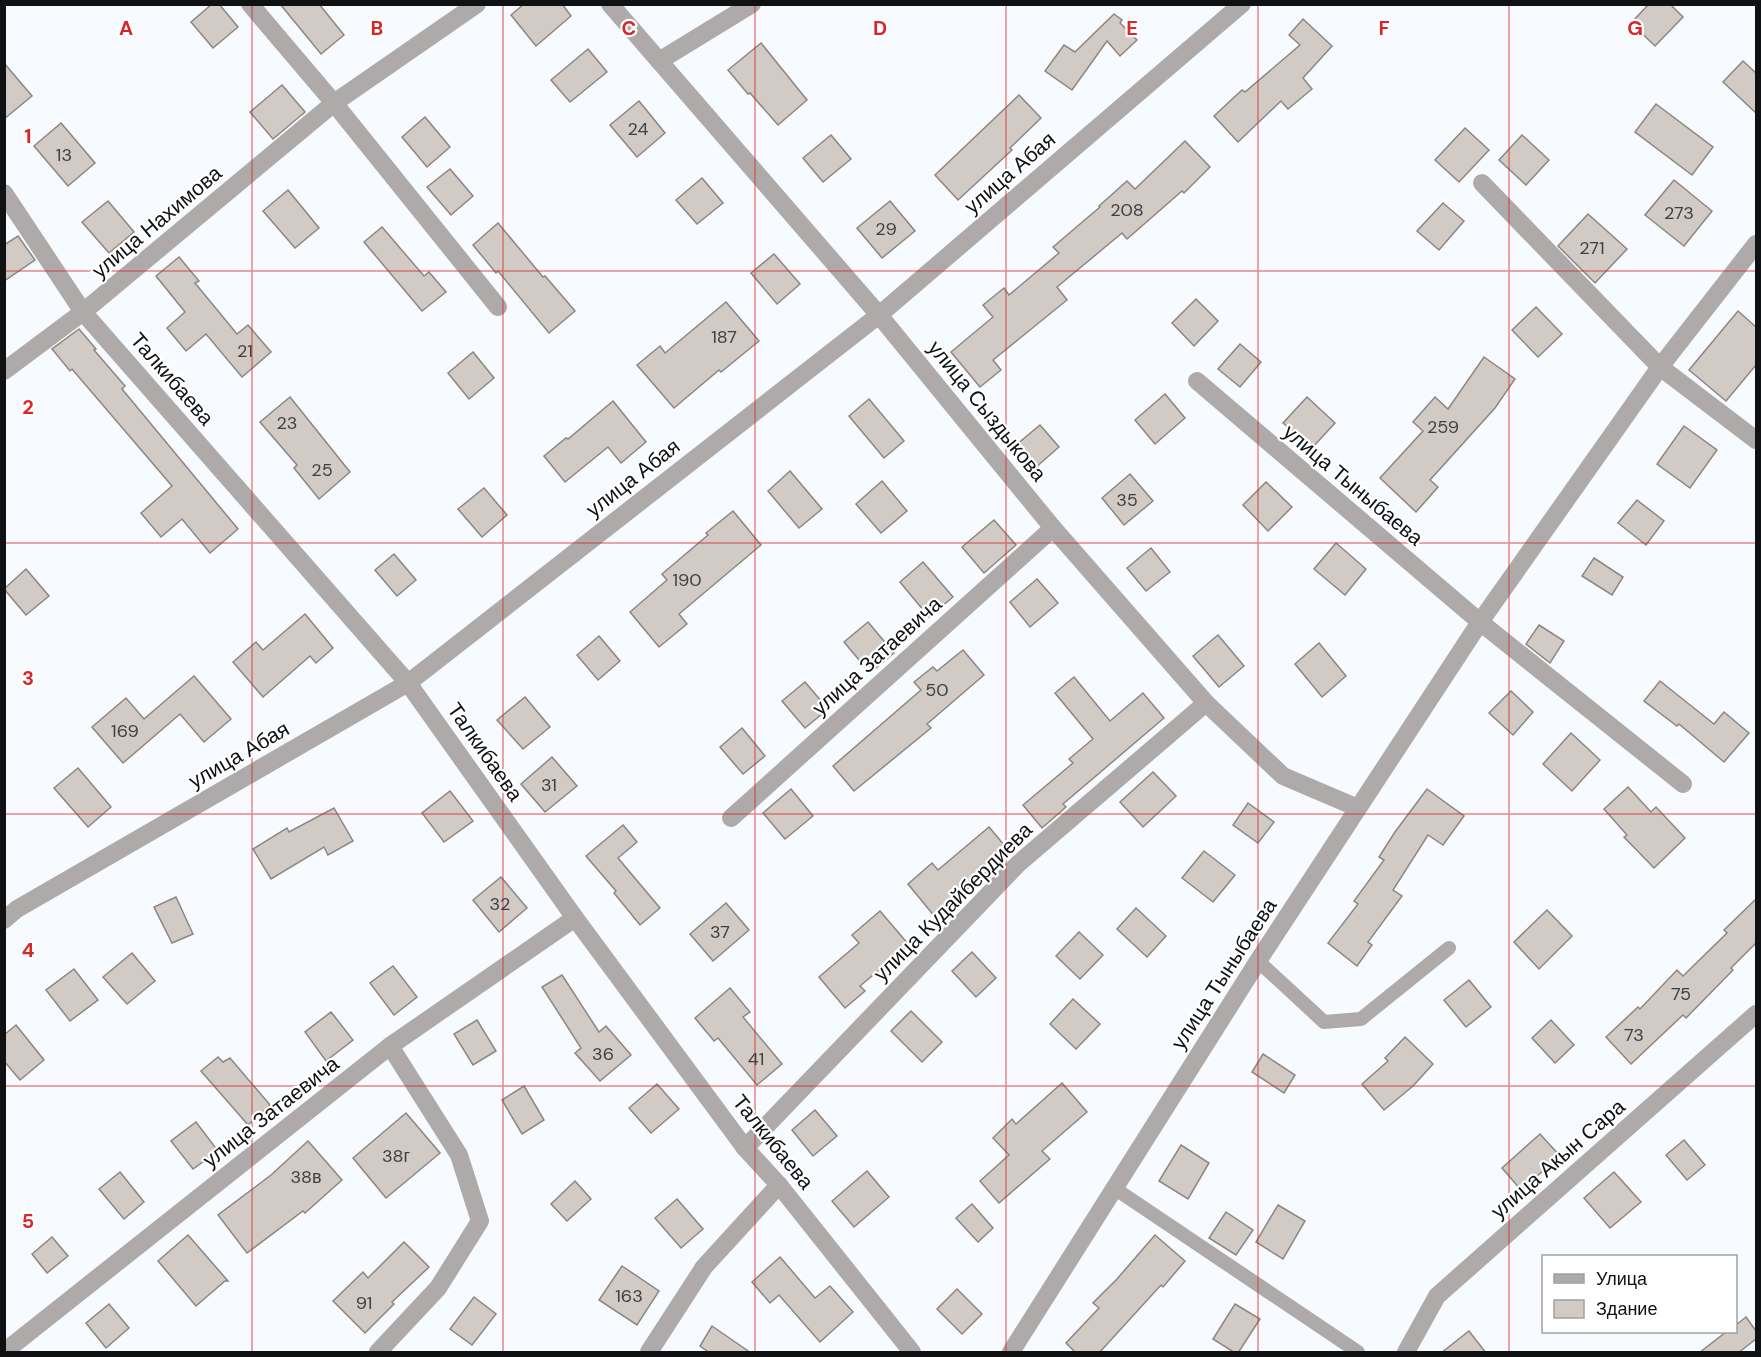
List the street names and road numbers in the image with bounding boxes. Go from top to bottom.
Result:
street label: улица Абая [959,126,1061,220]
street label: улица Нахимова [86,159,228,285]
street label: Талкибаева [124,327,220,432]
street label: улица Сыздыкова [921,335,1053,488]
street label: улица Тыныбаева [1277,418,1429,552]
street label: улица Абая [580,433,686,523]
street label: улица Затаевича [806,590,948,722]
street label: Талкибаева [441,697,529,807]
street label: улица Абая [184,715,294,795]
street label: улица Кудайбердиева [867,816,1039,988]
street label: улица Тыныбаева [1165,893,1283,1055]
street label: улица Затаевича [197,1050,345,1174]
street label: Талкибаева [726,1089,820,1195]
street label: улица Акын Сара [1485,1093,1631,1225]

